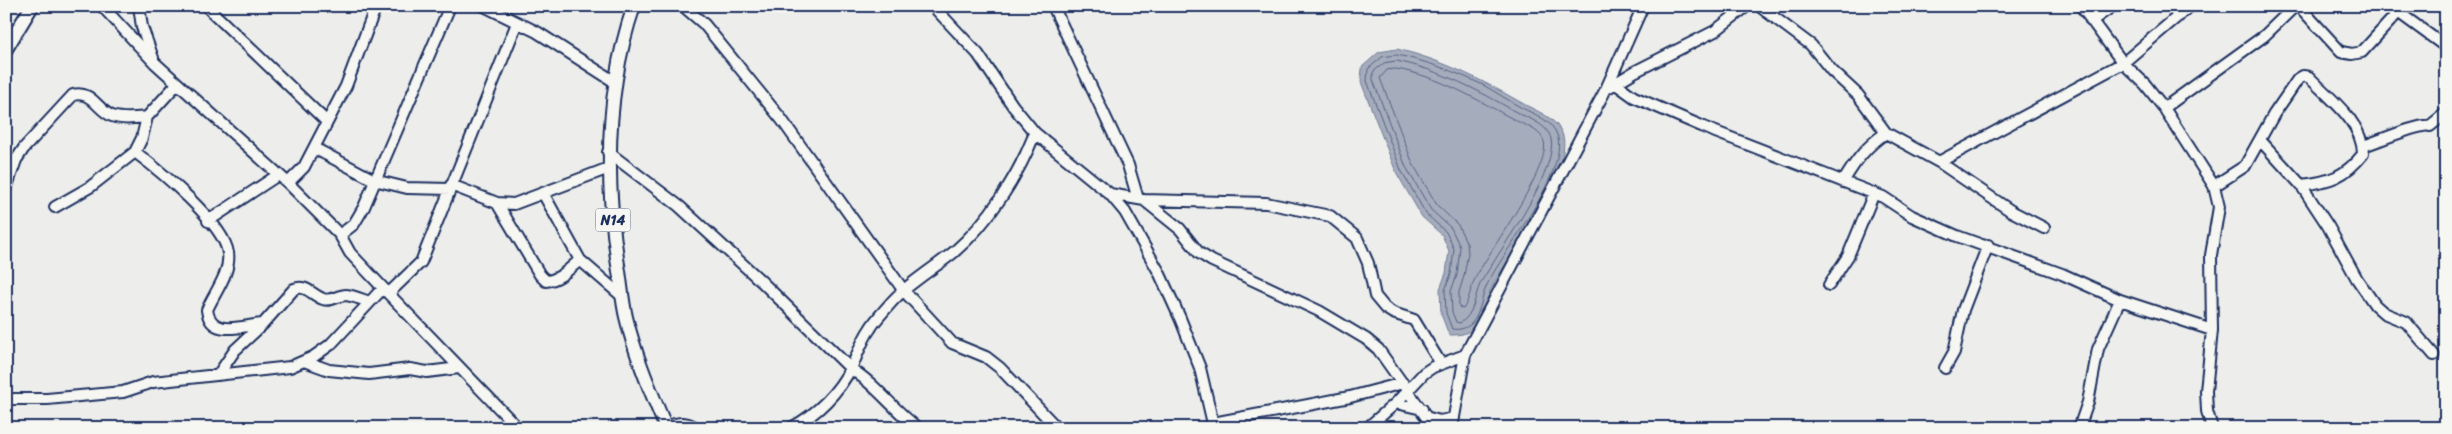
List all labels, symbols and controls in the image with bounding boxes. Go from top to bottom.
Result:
road number: N14 [596,208,630,232]

